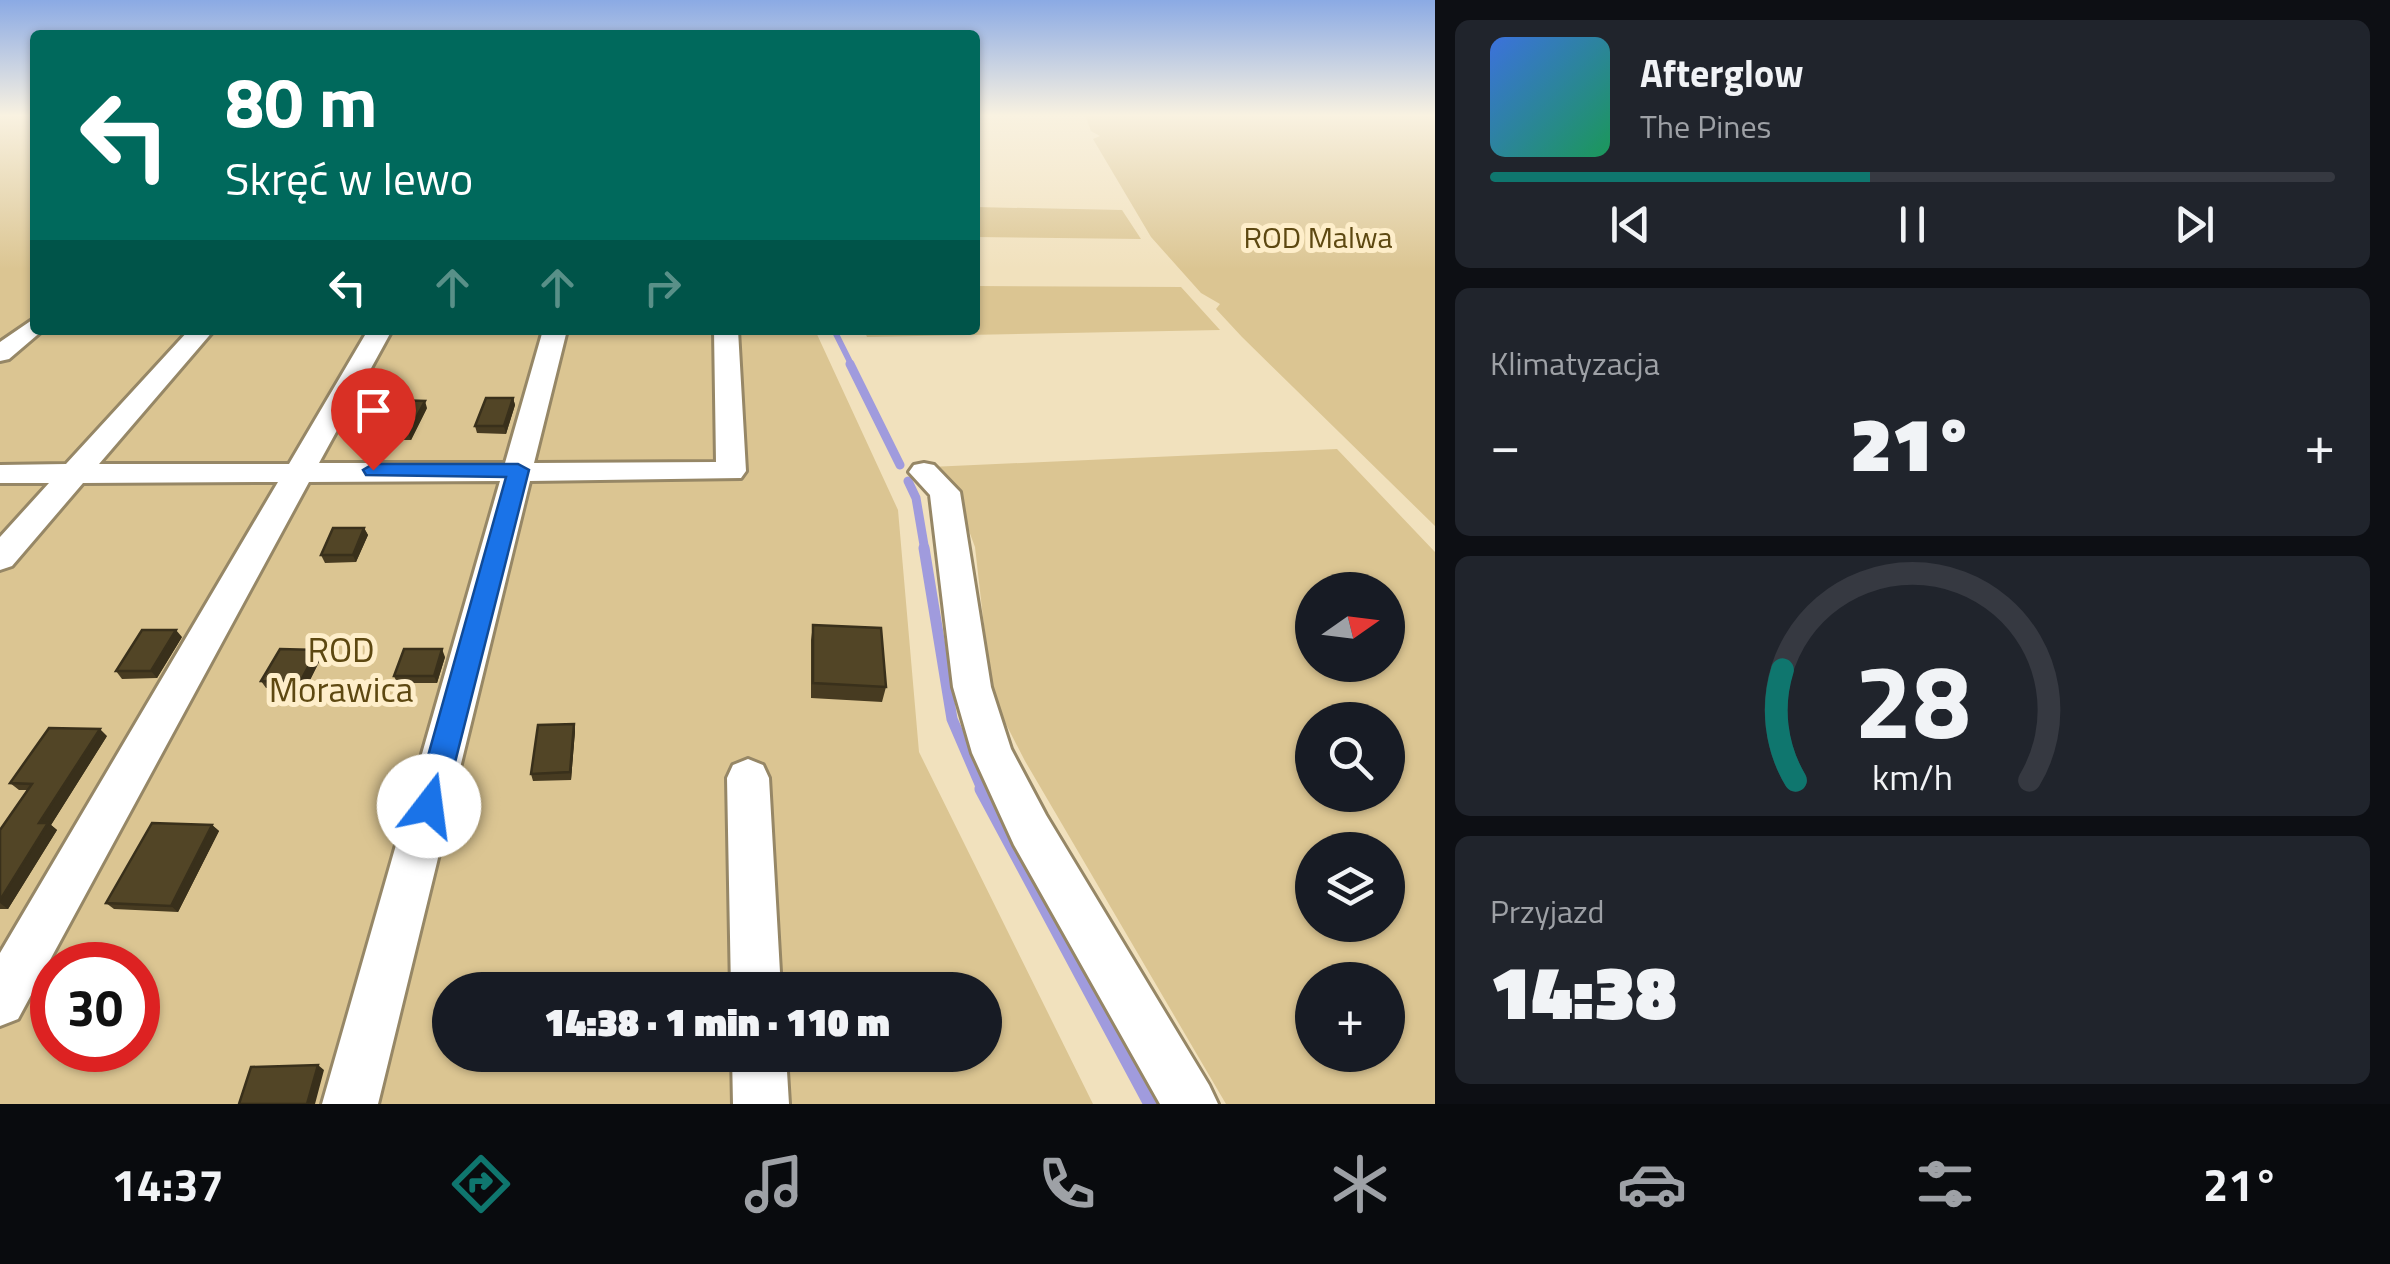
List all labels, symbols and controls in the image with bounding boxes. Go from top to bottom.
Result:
text: Afterglow [1640,44,1804,102]
text: 80 m [225,48,378,154]
icon: left [60,70,190,200]
text: The Pines [1640,102,1771,150]
text: Skręć w lewo [225,144,473,212]
icon: previous [1603,197,1658,252]
icon: pause [1885,197,1940,252]
icon: next [2167,197,2222,252]
park label: ROD Malwa [1243,214,1393,260]
icon: left [320,260,375,315]
icon: ahead [425,260,480,315]
icon: ahead [530,260,585,315]
icon: right [635,260,690,315]
text: Klimatyzacja [1490,339,1660,387]
pin [331,368,416,471]
icon: arrive [346,383,401,438]
text: 21° [1851,386,1974,500]
text: − [1490,402,1521,485]
text: + [2304,402,2335,485]
north arrow [1295,572,1405,682]
map controls [1295,572,1405,1072]
text: 28 [1854,620,1971,778]
park label: ROD Morawica [269,622,413,716]
button: search [1295,702,1405,812]
text: km/h [1872,749,1953,804]
position arrow [377,754,481,858]
button: layers [1295,832,1405,942]
text: Przyjazd [1490,887,1604,935]
text: 14:38 [1490,934,1677,1048]
speed limit sign: 30 [30,942,160,1072]
button: + [1295,962,1405,1072]
text: 14:38 · 1 min · 110 m [544,993,890,1051]
icon: directions [446,1149,516,1219]
icon: music [739,1149,809,1219]
icon: phone [1032,1149,1102,1219]
icon: climate [1325,1149,1395,1219]
icon: car [1617,1149,1687,1219]
icon: filters [1910,1149,1980,1219]
text: 14:37 [111,1150,224,1218]
text: 21° [2203,1150,2279,1218]

